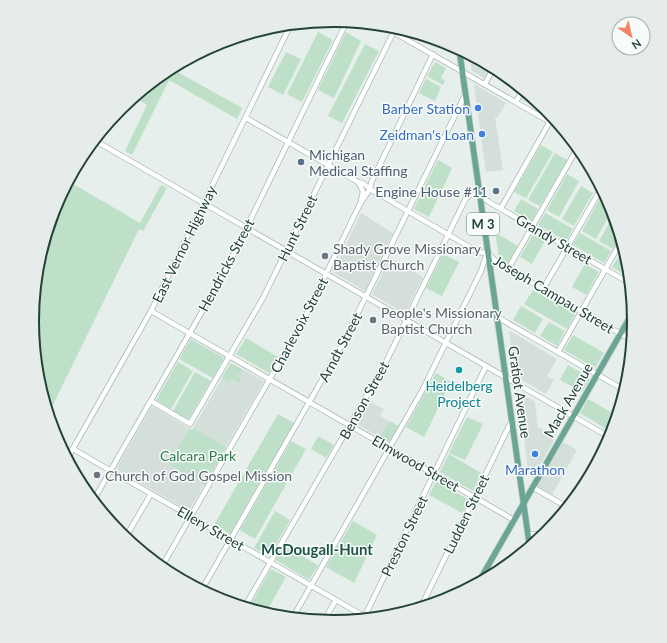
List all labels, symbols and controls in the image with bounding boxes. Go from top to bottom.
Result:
north arrow [611,16,651,56]
text: N [630,37,644,52]
place label: Barber Station [382,100,470,117]
marker: Barber Station [473,103,483,113]
place label: Zeidman's Loan [379,126,474,143]
marker: Zeidman's Loan [477,129,487,139]
place label: Michigan Medical Staffing [309,146,408,179]
marker: Michigan Medical Staffing [296,157,306,167]
street label: East Vernor Highway [148,182,220,305]
place label: Engine House #11 [375,183,488,200]
marker: Engine House #11 [491,186,501,196]
street label: Hunt Street [274,192,320,264]
street label: Grandy Street [513,210,595,268]
road number: M 3 [467,213,499,235]
street label: Hendricks Street [194,216,258,314]
place label: Shady Grove Missionary Baptist Church [333,240,482,273]
marker: Shady Grove Missionary Baptist Church [320,251,330,261]
street label: Joseph Campau Street [491,251,617,337]
street label: Charlevoix Street [267,274,331,376]
place label: People's Missionary Baptist Church [381,304,503,337]
street label: Arndt Street [315,310,365,384]
marker: People's Missionary Baptist Church [368,315,378,325]
street label: Gratiot Avenue [505,345,535,439]
street label: Benson Street [336,358,392,442]
street label: Mack Avenue [540,360,596,440]
marker: Heidelberg Project [454,365,464,375]
place label: Heidelberg Project [425,377,493,410]
street label: Elmwood Street [369,431,463,495]
park label: Calcara Park [160,447,237,464]
marker: Marathon [530,449,540,459]
place label: Marathon [505,461,565,478]
place label: Church of God Gospel Mission [105,467,292,484]
marker: Church of God Gospel Mission [92,470,102,480]
street label: Ludden Street [440,472,492,556]
street label: Preston Street [377,493,431,579]
street label: Ellery Street [175,502,247,554]
district label: McDougall-Hunt [261,540,373,558]

